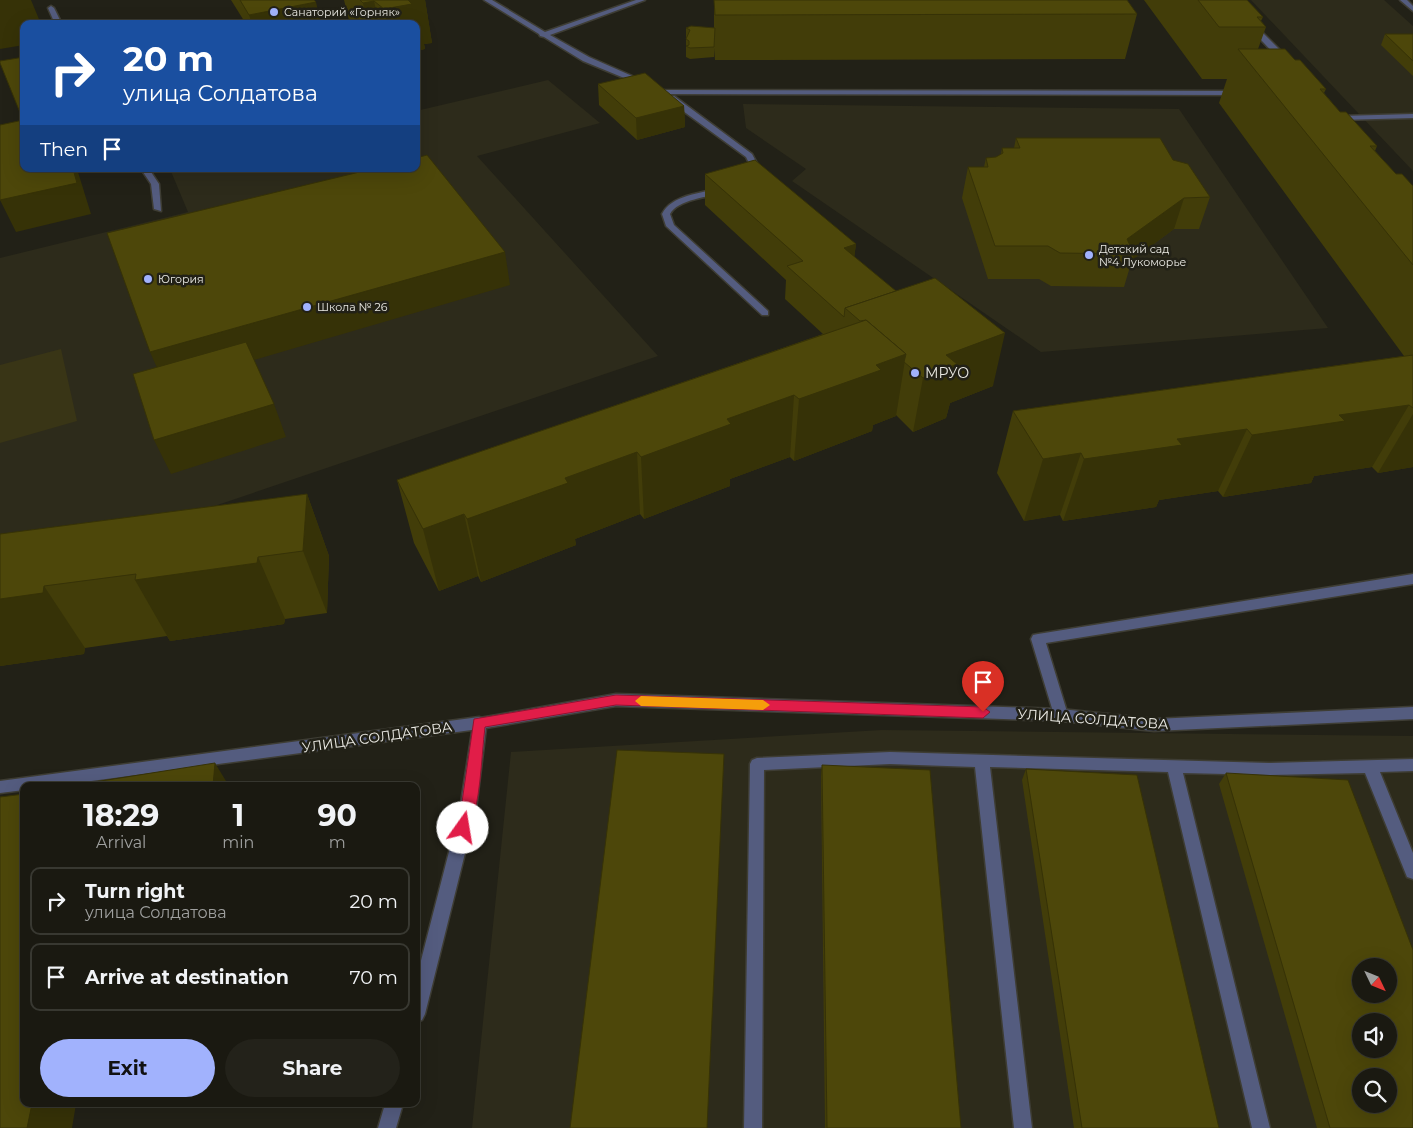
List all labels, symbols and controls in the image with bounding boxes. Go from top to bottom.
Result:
place label: Санаторий «Горняк» [284,5,400,19]
marker: Санаторий «Горняк» [268,6,280,18]
text: 20 m [123,37,214,80]
icon: right [40,40,105,105]
text: улица Солдатова [123,80,318,107]
icon: arrive [98,135,126,163]
text: Then [40,138,88,161]
place label: Детский сад №4 Лукоморье [1099,242,1187,269]
marker: Детский сад №4 Лукоморье [1083,249,1095,261]
place label: Югория [158,272,204,286]
marker: Югория [142,273,154,285]
place label: Школа № 26 [317,300,388,314]
marker: Школа № 26 [301,301,313,313]
place label: МРУО [925,364,969,382]
marker: МРУО [909,367,921,379]
pin [962,661,1004,712]
icon: arrive [969,668,997,696]
street label: УЛИЦА СОЛДАТОВА [1017,705,1170,733]
street label: УЛИЦА СОЛДАТОВА [301,717,454,756]
text: 18:29 [83,797,159,834]
text: 1 [232,797,244,834]
text: 90 [317,797,357,834]
position arrow [436,801,488,853]
text: Arrival [96,833,146,852]
text: min [222,833,254,852]
text: m [329,833,346,852]
text: Turn right [85,880,185,903]
icon: right [42,887,70,915]
text: 20 m [350,890,398,913]
text: улица Солдатова [85,903,227,922]
north arrow [1352,958,1398,1002]
map controls [1352,958,1397,1113]
icon: arrive [42,963,70,991]
text: Arrive at destination [85,966,289,989]
text: 70 m [349,966,398,989]
button: sound [1352,1013,1397,1058]
button: Exit [40,1039,215,1097]
button: Share [225,1039,400,1097]
button: search [1352,1068,1397,1113]

